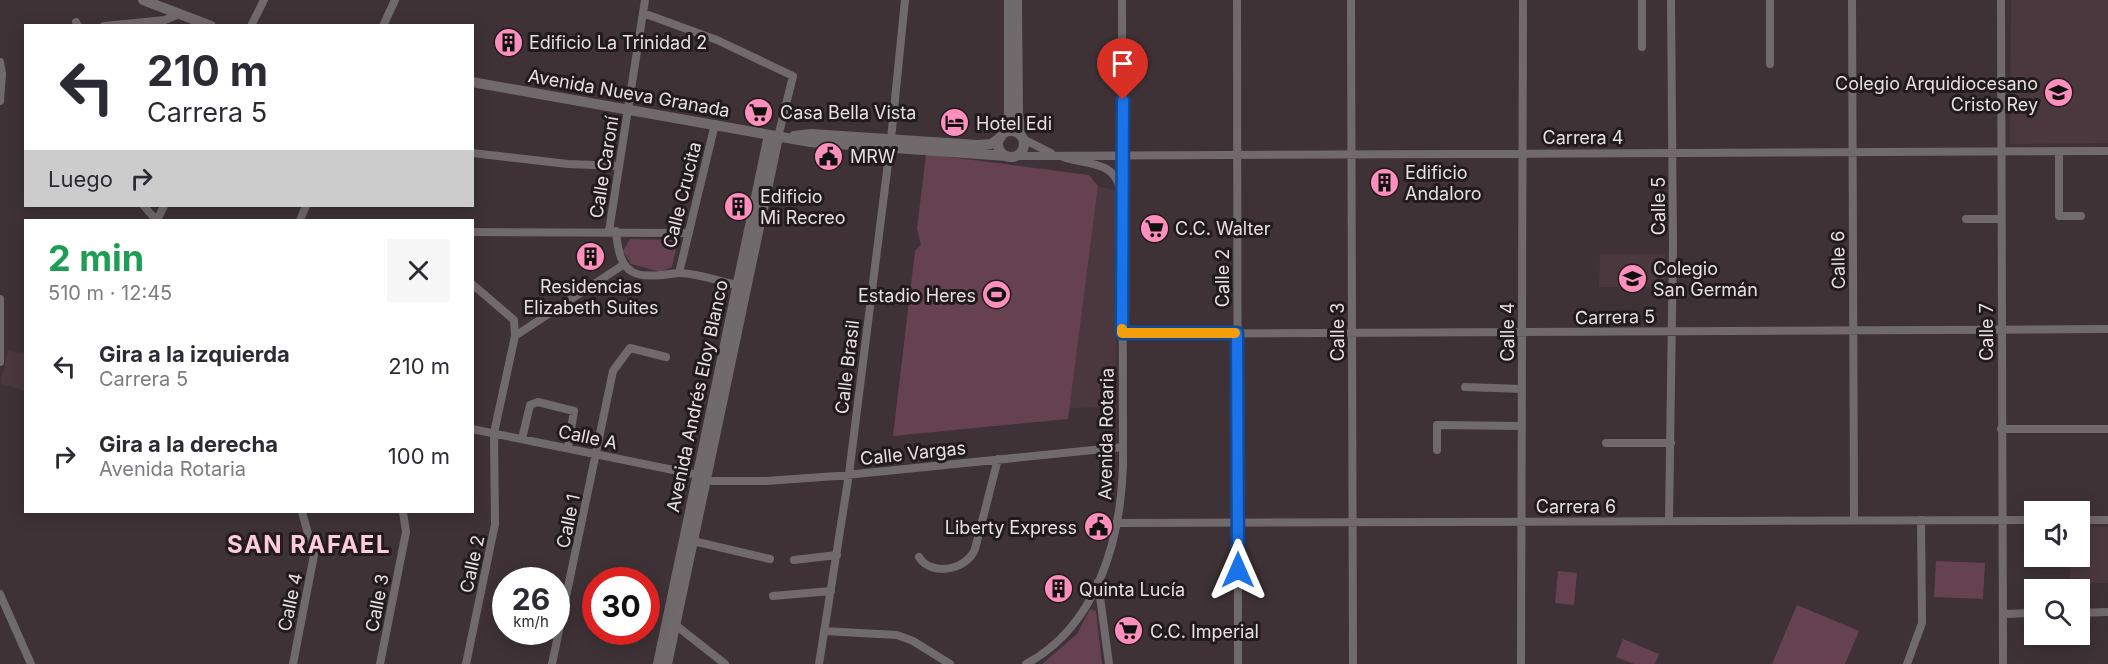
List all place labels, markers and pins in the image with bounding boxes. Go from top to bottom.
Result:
building icon: Edificio La Trinidad 2 [492,26,524,58]
place label: Edificio La Trinidad 2 [529,32,707,53]
pin [1097,38,1148,100]
place label: Colegio Arquidiocesano Cristo Rey [1835,73,2038,115]
school or university icon: Colegio Arquidiocesano Cristo Rey [2043,77,2075,109]
supermarket icon: Casa Bella Vista [743,96,775,128]
place label: Casa Bella Vista [780,102,916,123]
hotel icon: Hotel Edi [939,107,971,139]
place label: Hotel Edi [976,113,1052,134]
public building icon: MRW [813,140,845,172]
place label: MRW [850,146,896,167]
place label: Edificio Andaloro [1405,162,1482,204]
building icon: Edificio Andaloro [1368,166,1400,198]
place label: Edificio Mi Recreo [760,186,846,228]
building icon: Edificio Mi Recreo [723,190,755,222]
supermarket icon: C.C. Walter [1138,212,1170,244]
place label: C.C. Walter [1175,218,1271,239]
building icon: Residencias Elizabeth Suites [575,241,607,273]
place label: Colegio San Germán [1653,258,1758,300]
school or university icon: Colegio San Germán [1616,262,1648,294]
place label: Residencias Elizabeth Suites [524,276,658,318]
sports icon: Estadio Heres [981,279,1013,311]
place label: Estadio Heres [858,285,976,306]
public building icon: Liberty Express [1082,511,1114,543]
place label: Liberty Express [945,517,1077,538]
building icon: Quinta Lucía [1042,573,1074,605]
place label: Quinta Lucía [1079,579,1185,600]
supermarket icon: C.C. Imperial [1113,615,1145,647]
place label: C.C. Imperial [1150,621,1259,642]

